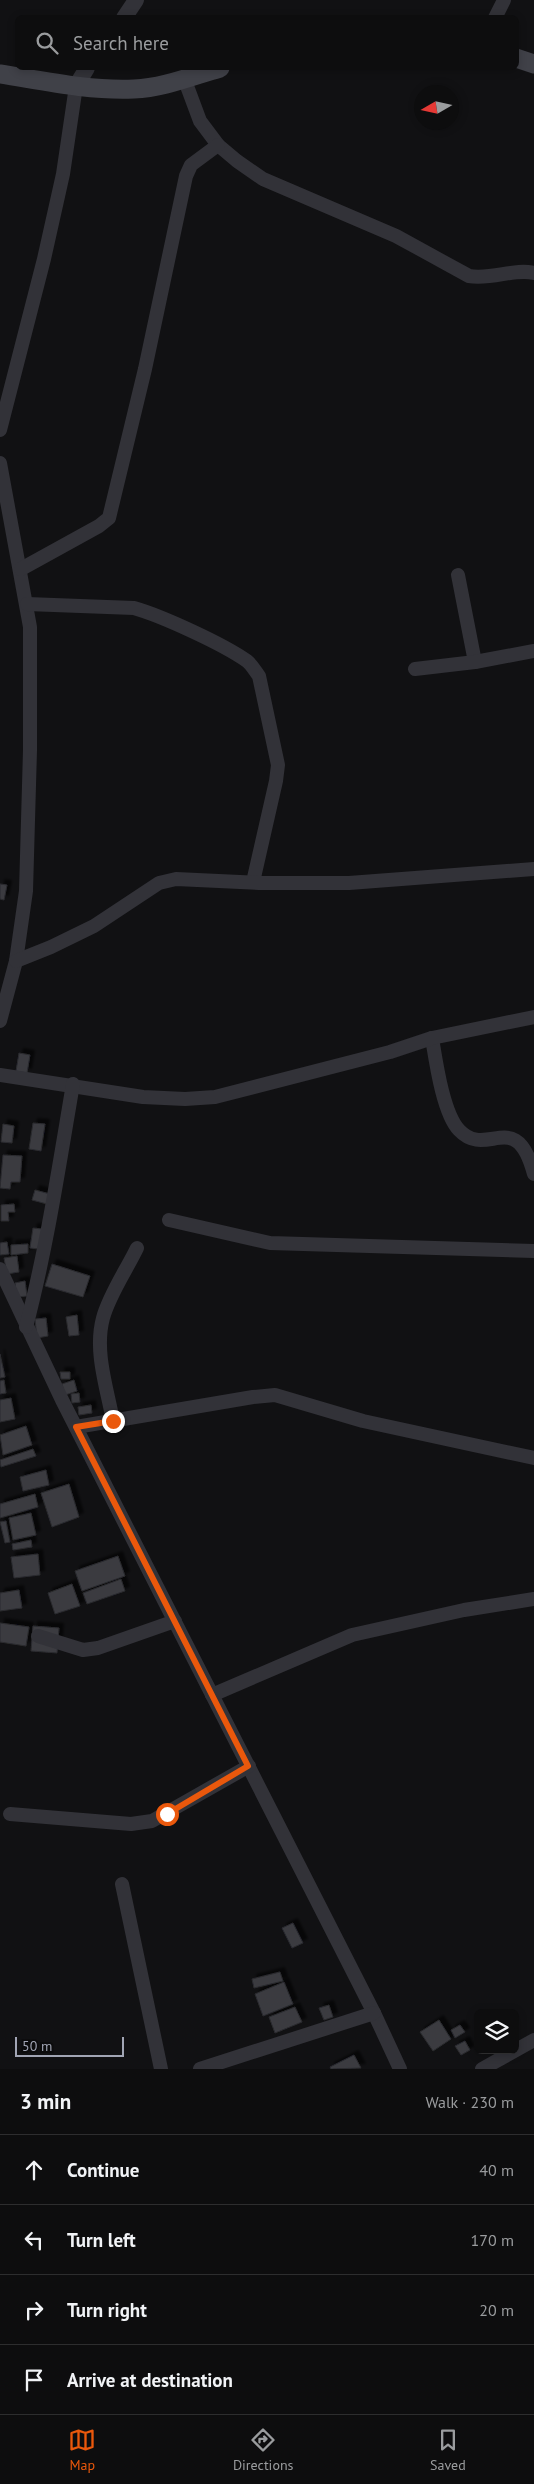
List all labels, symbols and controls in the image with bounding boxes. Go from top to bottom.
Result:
search box [15,15,519,70]
icon: search [33,29,61,57]
text: Search here [73,31,169,55]
north arrow [414,85,459,130]
route end [102,1410,125,1433]
route start [156,1803,179,1826]
map controls [474,2009,519,2054]
button: layers [474,2009,519,2054]
scale bar [15,2034,124,2057]
text: 50 m [22,2037,52,2055]
text: 3 min [20,2088,71,2115]
text: Walk · 230 m [425,2092,514,2112]
icon: ahead [20,2156,48,2184]
text: Continue [67,2158,139,2182]
text: 40 m [479,2160,514,2180]
icon: left [20,2226,48,2254]
text: Turn left [67,2228,136,2252]
text: 170 m [471,2230,514,2250]
icon: right [20,2296,48,2324]
text: Turn right [67,2298,147,2322]
text: 20 m [479,2300,514,2320]
icon: arrive [20,2366,48,2394]
text: Arrive at destination [67,2368,233,2392]
tab: Map [68,2426,96,2474]
tab: Directions [233,2426,293,2474]
tab: Saved [430,2426,466,2474]

